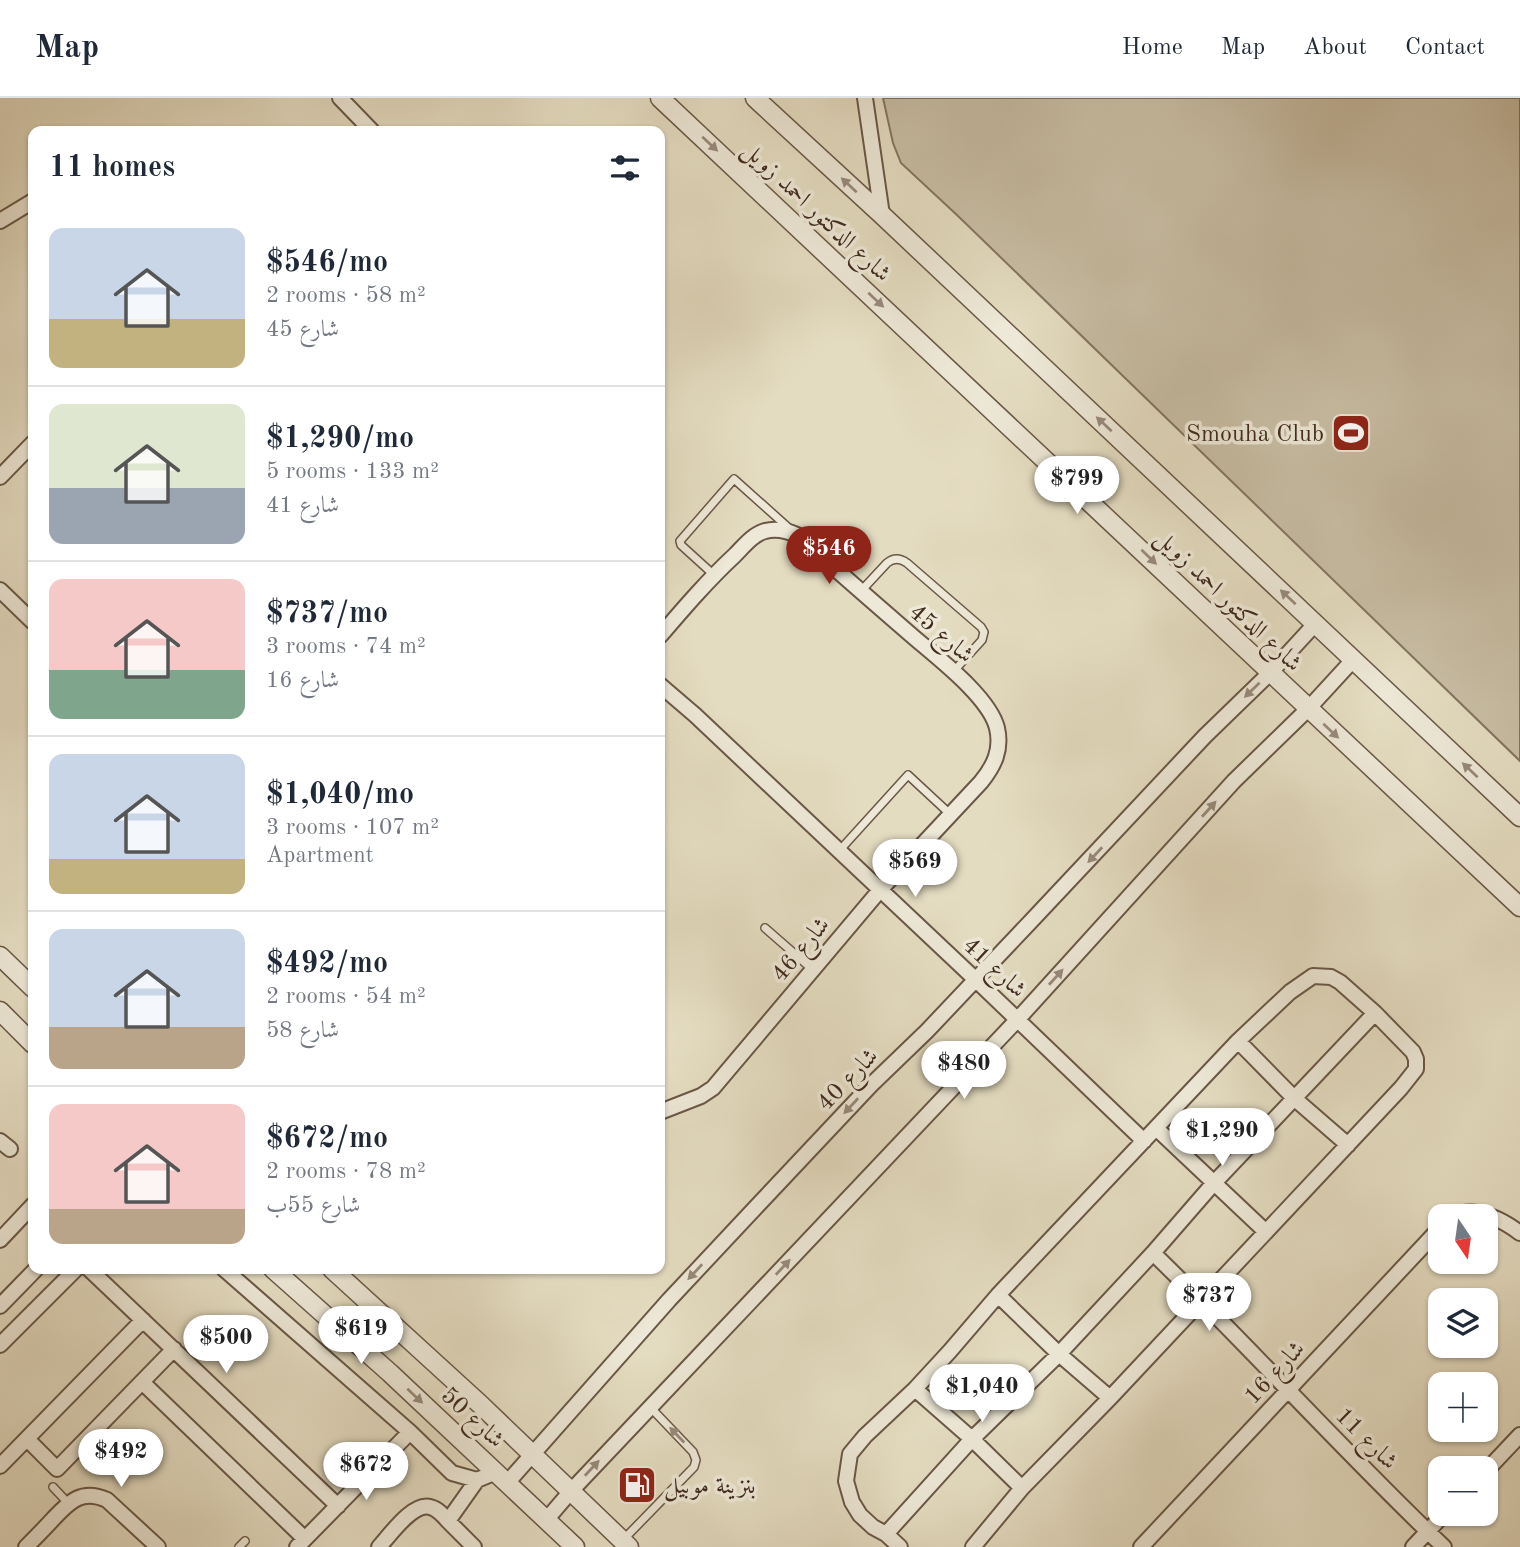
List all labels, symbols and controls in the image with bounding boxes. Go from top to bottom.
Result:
text: Map [35,32,99,65]
text: Home [1122,36,1183,60]
text: Map [1221,36,1265,60]
text: About [1303,36,1367,60]
text: Contact [1405,36,1485,60]
one-way arrow [701,136,718,152]
street label: شارع الدكتور احمد زويل [733,137,895,291]
icon: filters [606,149,644,187]
text: 11 homes [49,153,175,183]
one-way arrow [841,177,858,193]
text: $546/mo [266,248,388,278]
icon: home [105,256,189,340]
text: 2 rooms · 58 m² [266,284,426,307]
one-way arrow [867,292,884,308]
text: شارع 45 [266,318,339,341]
sports icon: Smouha Club [1330,412,1372,454]
one-way arrow [1095,416,1113,432]
place label: Smouha Club [1186,423,1324,447]
text: $1,290/mo [266,424,414,454]
icon: home [105,432,189,516]
pin: $799 [1036,456,1118,516]
text: 5 rooms · 133 m² [266,460,439,483]
text: $799 [1050,467,1104,490]
text: شارع 41 [266,494,339,517]
street label: شارع الدكتور احمد زويل [1146,525,1306,681]
pin: $546 [788,526,870,586]
text: $546 [802,537,856,560]
one-way arrow [1140,549,1157,566]
one-way arrow [1280,589,1297,605]
text: $737/mo [266,599,388,629]
street label: شارع 45 [900,600,977,673]
icon: home [105,607,189,691]
text: 3 rooms · 74 m² [266,635,426,658]
text: شارع 16 [266,669,339,692]
one-way arrow [1244,682,1261,698]
one-way arrow [1322,722,1339,738]
one-way arrow [1462,762,1479,779]
text: $1,040/mo [266,780,414,810]
icon: home [105,782,189,866]
one-way arrow [1201,800,1217,818]
text: 3 rooms · 107 m² [266,816,439,839]
pin: $569 [874,840,956,899]
text: Apartment [266,844,374,867]
one-way arrow [1086,846,1103,863]
text: $569 [888,850,942,873]
street label: شارع 46 [768,913,840,991]
street label: شارع 41 [953,934,1030,1008]
text: $492/mo [266,949,388,979]
icon: home [105,957,189,1041]
one-way arrow [1048,968,1064,986]
text: 2 rooms · 54 m² [266,985,426,1008]
text: شارع 58 [266,1019,339,1042]
pin: $480 [923,1042,1005,1101]
street label: شارع 40 [813,1045,888,1120]
text: $480 [937,1052,991,1075]
one-way arrow [844,1097,860,1114]
pin: $1,290 [1165,1108,1279,1168]
text: $1,290 [1185,1119,1259,1142]
text: $672/mo [266,1124,388,1154]
icon: home [105,1132,189,1216]
text: 2 rooms · 78 m² [266,1160,426,1183]
text: شارع 55ب [266,1194,360,1217]
north arrow [1428,1204,1498,1274]
map controls [1428,1204,1498,1526]
one-way arrow [774,1259,790,1276]
one-way arrow [687,1263,704,1280]
pin: $737 [1168,1274,1250,1333]
text: $737 [1182,1284,1236,1307]
button: layers [1428,1288,1498,1358]
pin: $619 [320,1306,402,1366]
pin: $500 [185,1316,267,1375]
text: $619 [334,1317,388,1340]
text: $500 [199,1326,253,1349]
street label: شارع 16 [1241,1337,1315,1414]
pin: $1,040 [925,1364,1039,1424]
button: + [1428,1372,1498,1442]
text: $1,040 [945,1375,1019,1398]
street label: شارع 50 [431,1384,508,1458]
one-way arrow [406,1388,423,1404]
street label: شارع 11 [1326,1404,1401,1479]
one-way arrow [670,1427,686,1444]
pin: $492 [80,1430,162,1489]
text: $492 [94,1440,148,1463]
pin: $672 [325,1442,407,1502]
text: $672 [339,1453,393,1476]
button: − [1428,1456,1498,1526]
one-way arrow [584,1460,600,1477]
fuel station icon: بنزينة موبيل [616,1464,658,1506]
place label: بنزينة موبيل [664,1475,756,1502]

